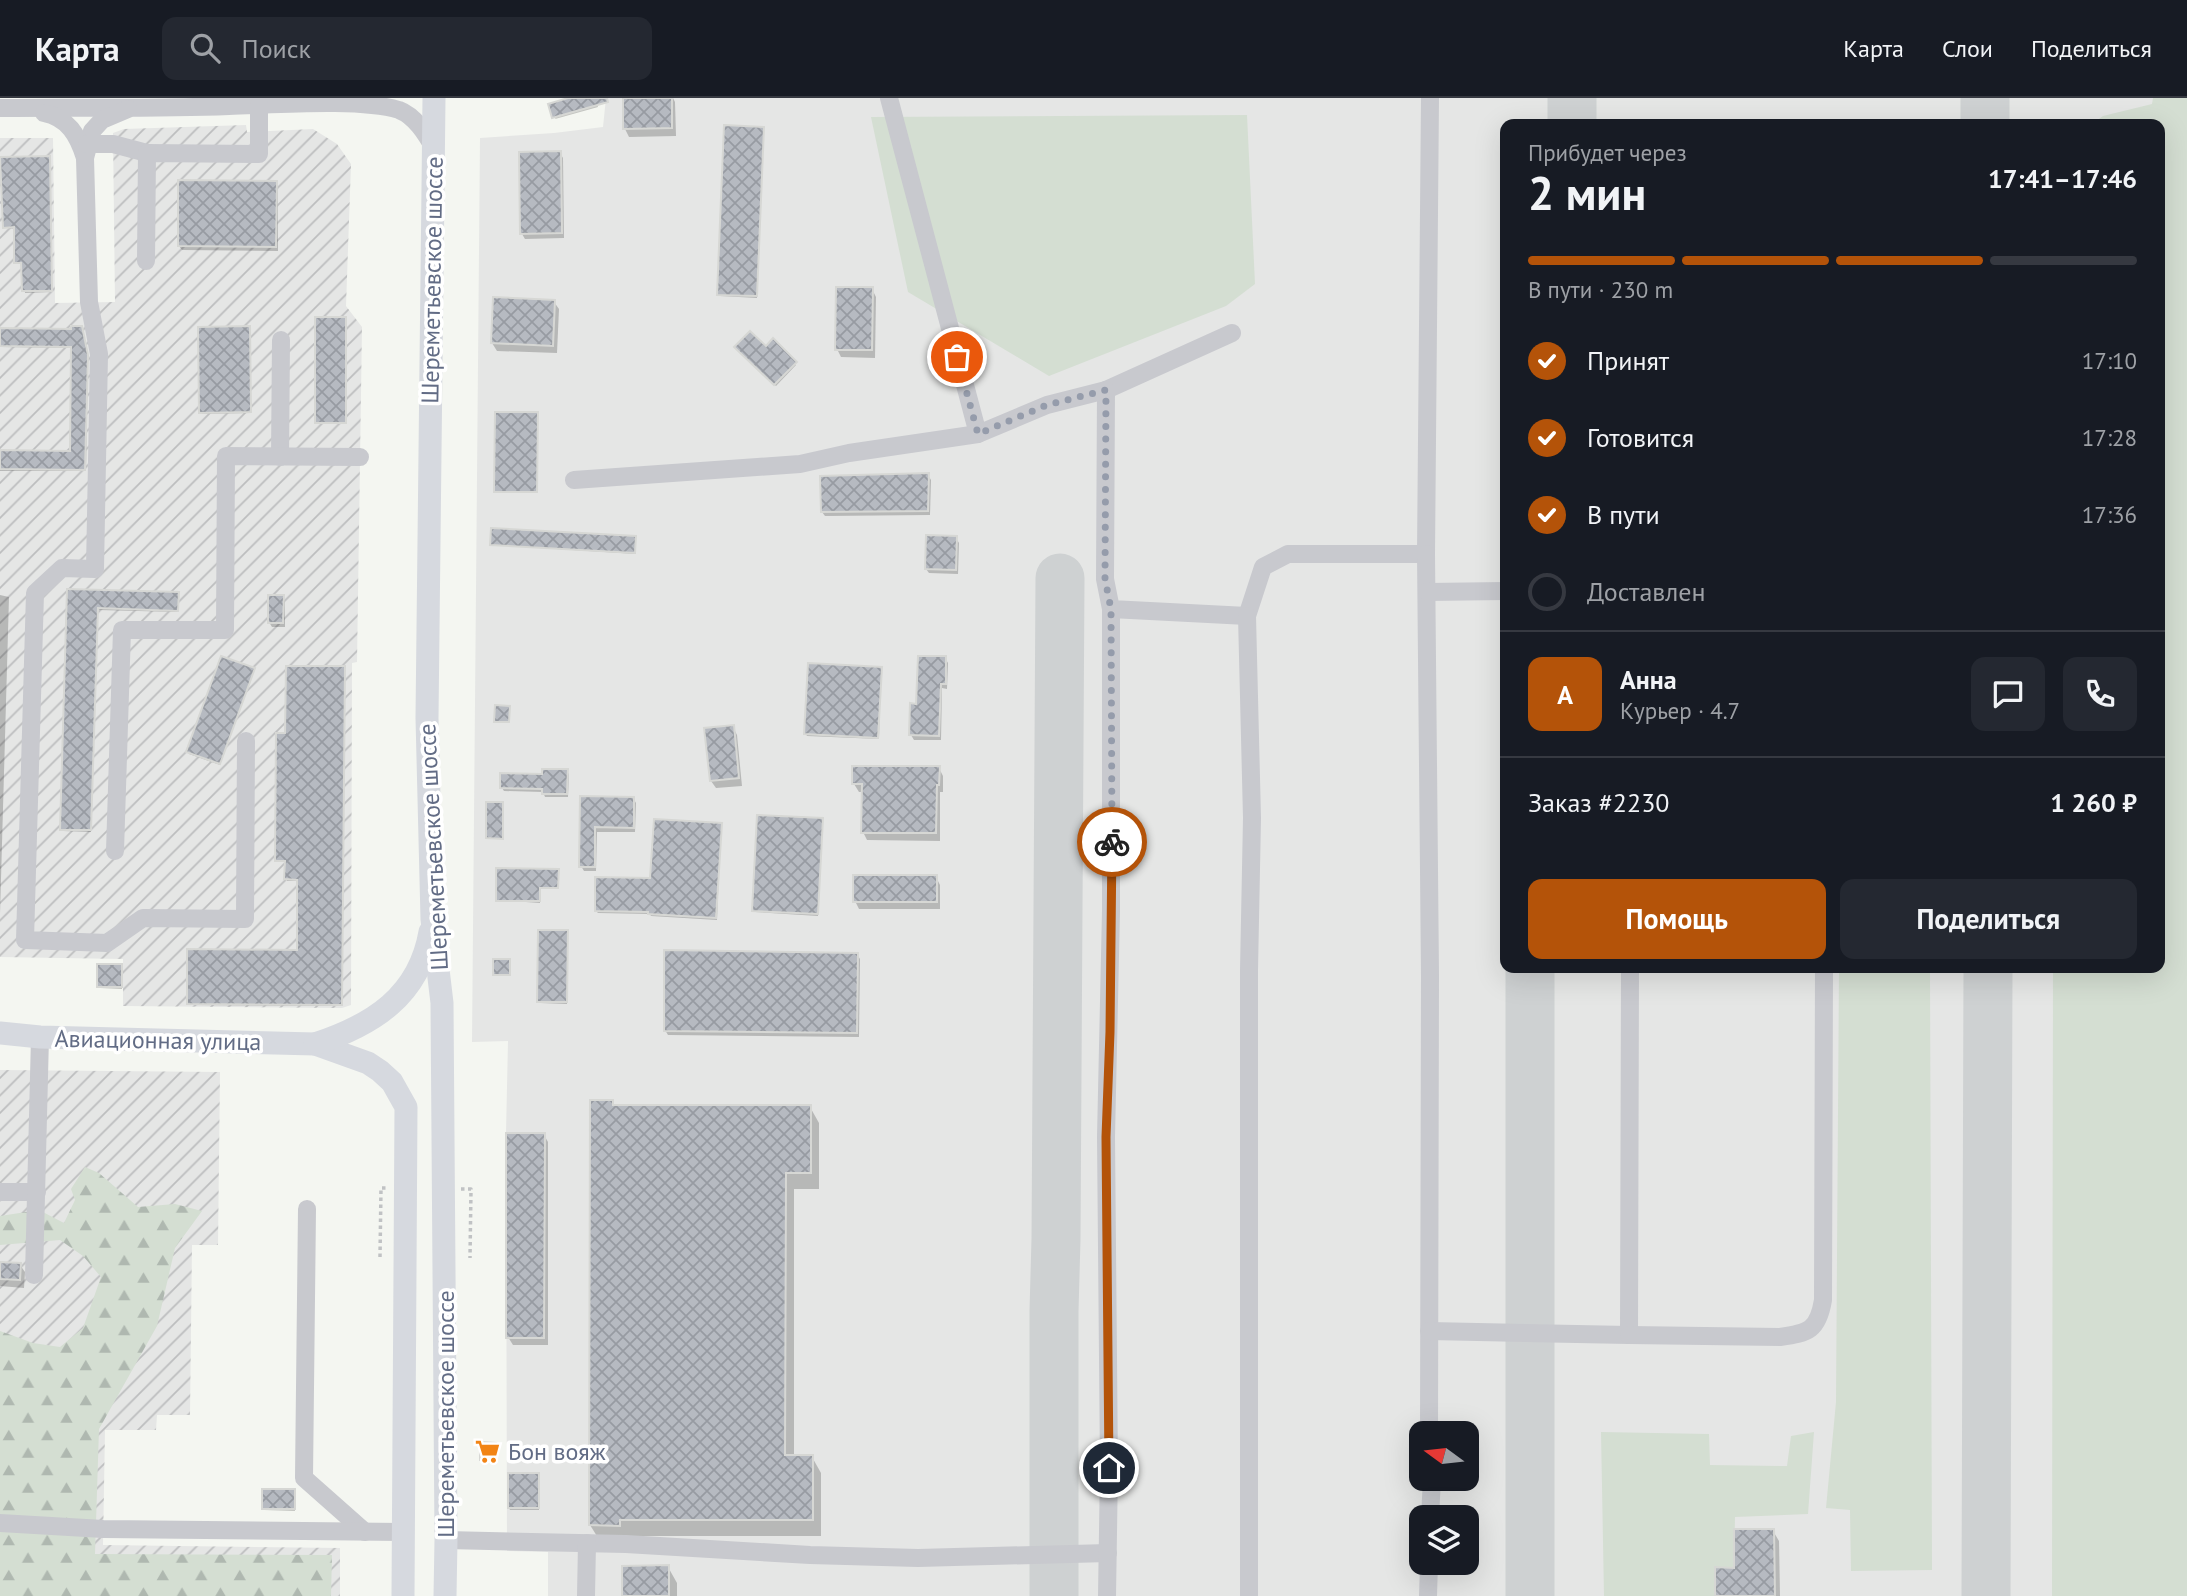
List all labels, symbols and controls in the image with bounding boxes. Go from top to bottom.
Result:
search box [162,17,652,80]
text: Карта [35,27,120,70]
icon: search [186,29,224,67]
text: Поиск [242,32,311,65]
text: Карта [1843,33,1904,64]
text: Слои [1942,33,1993,64]
text: Поделиться [2031,33,2152,64]
text: Прибудет через [1528,138,1687,167]
street label: Шереметьевское шоссе [414,156,450,404]
text: 17:41–17:46 [1988,162,2137,195]
text: 2 мин [1528,163,1646,223]
text: В пути · 230 m [1528,275,1673,304]
pin [927,327,987,387]
icon: bag [938,338,976,376]
icon: check [1528,342,1566,380]
text: Принят [1587,344,1669,377]
text: 17:10 [2082,346,2137,375]
icon: check [1528,419,1566,457]
text: Готовится [1587,421,1694,454]
text: 17:28 [2082,423,2137,452]
icon: check [1528,496,1566,534]
text: В пути [1587,498,1660,531]
text: 17:36 [2082,500,2137,529]
text: Доставлен [1587,575,1706,608]
button: chat [1971,657,2045,731]
button: phone [2063,657,2137,731]
text: Анна [1620,663,1677,696]
text: А [1557,678,1573,711]
text: Курьер · 4.7 [1620,696,1740,725]
street label: Шереметьевское шоссе [411,723,455,971]
text: Заказ #2230 [1528,786,1670,819]
text: 1 260 ₽ [2050,786,2137,819]
courier [1077,807,1147,877]
icon: bike [1093,823,1131,861]
button: Помощь [1528,879,1826,959]
button: Поделиться [1840,879,2137,959]
street label: Авиационная улица [54,1023,262,1057]
street label: Шереметьевское шоссе [430,1290,461,1538]
north arrow [1409,1421,1479,1491]
map controls [1409,1421,1479,1575]
place label: Бон вояж [508,1436,606,1467]
supermarket icon: Бон вояж [474,1437,502,1465]
pin [1079,1438,1139,1498]
icon: home [1090,1449,1128,1487]
button: layers [1409,1505,1479,1575]

